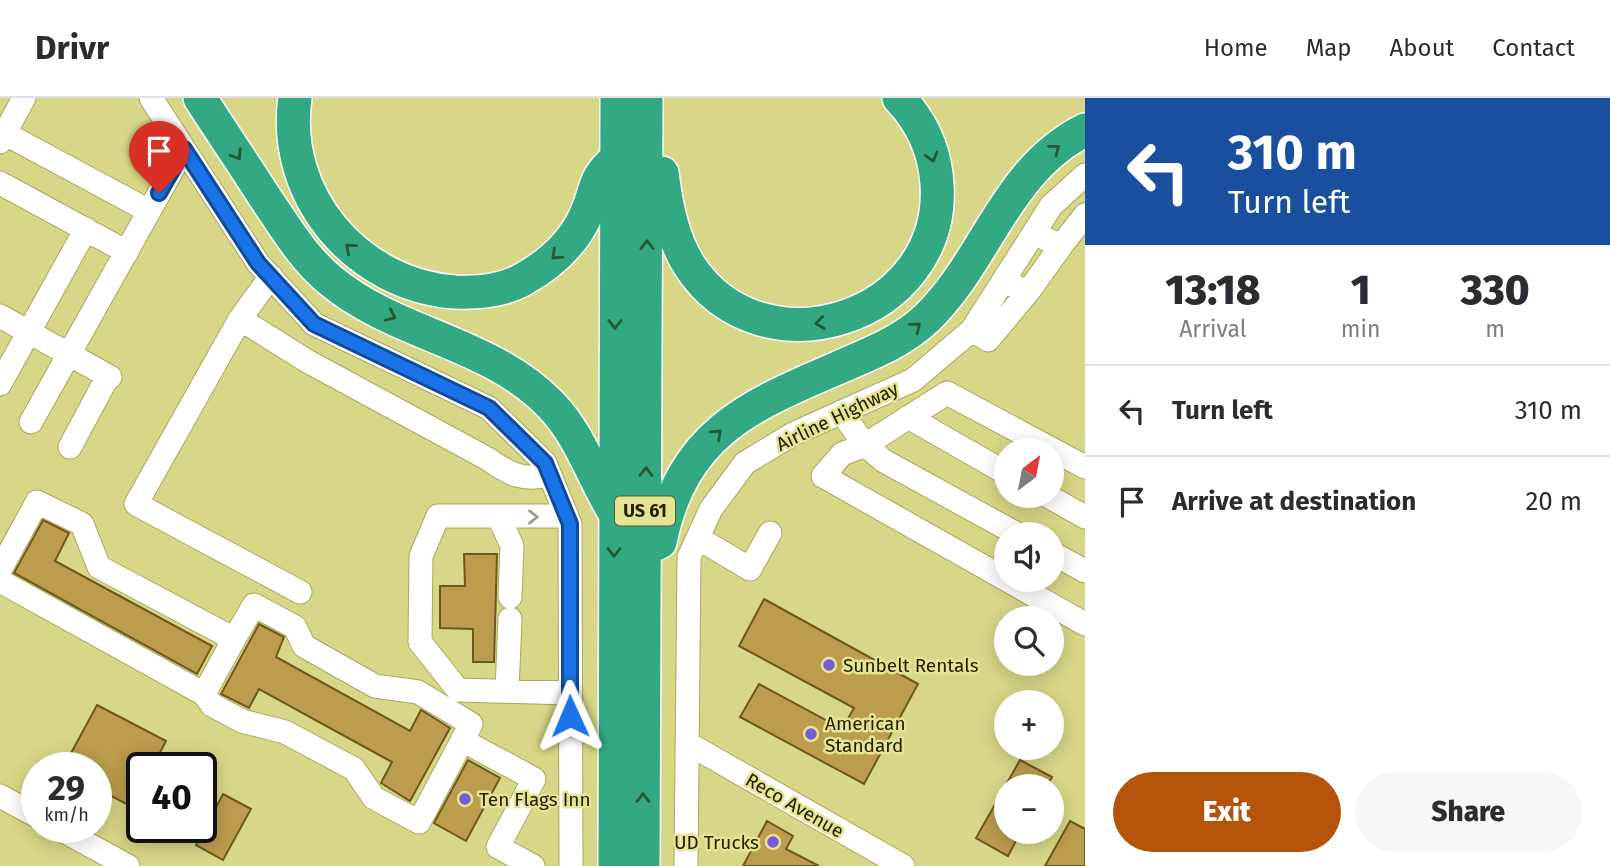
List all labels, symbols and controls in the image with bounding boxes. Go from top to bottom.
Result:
text: Drivr [35,28,109,68]
text: Home [1204,34,1268,62]
text: Map [1306,34,1352,62]
text: About [1390,34,1454,62]
text: Contact [1492,34,1575,62]
pin [129,121,189,193]
text: 310 m [1228,123,1357,182]
icon: left [1113,126,1204,217]
icon: arrive [140,132,178,170]
one-way arrow [1048,144,1060,157]
one-way arrow [229,147,241,160]
one-way arrow [924,150,938,162]
text: Turn left [1228,183,1350,221]
one-way arrow [639,239,655,250]
one-way arrow [346,243,358,256]
one-way arrow [551,247,564,259]
text: 13:18 [1165,265,1261,315]
text: 1 [1351,265,1371,315]
text: 330 [1461,265,1530,315]
one-way arrow [384,308,396,322]
one-way arrow [814,315,826,330]
text: Arrival [1179,315,1247,343]
text: min [1341,315,1380,343]
text: m [1485,315,1505,343]
one-way arrow [608,319,623,330]
one-way arrow [909,322,921,335]
street label: Airline Highway [772,377,903,456]
icon: left [1113,392,1151,430]
text: Turn left [1172,395,1273,426]
text: 310 m [1515,395,1582,426]
one-way arrow [709,430,722,443]
north arrow [994,438,1064,508]
map controls [994,438,1064,844]
one-way arrow [638,467,654,477]
icon: arrive [1113,483,1151,521]
text: Arrive at destination [1172,486,1416,517]
text: 20 m [1525,486,1582,517]
road number: US 61 [615,496,675,526]
one-way arrow [528,509,539,524]
button: sound [994,522,1064,592]
one-way arrow [606,547,622,558]
button: search [994,606,1064,676]
place label: Sunbelt Rentals [843,654,979,677]
marker: Sunbelt Rentals [821,657,837,673]
position arrow [533,679,607,753]
button: + [994,690,1064,760]
place label: American Standard [825,712,906,757]
marker: American Standard [803,726,819,742]
speed limit sign: 40 [126,752,217,843]
text: 29 [48,767,85,809]
street label: Reco Avenue [742,768,848,843]
button: Exit [1113,772,1341,852]
button: Share [1355,772,1582,852]
button: − [994,774,1064,844]
place label: Ten Flags Inn [479,788,591,811]
marker: Ten Flags Inn [457,791,473,807]
one-way arrow [635,792,651,803]
text: km/h [44,804,89,826]
place label: UD Trucks [674,831,759,854]
marker: UD Trucks [765,834,781,850]

